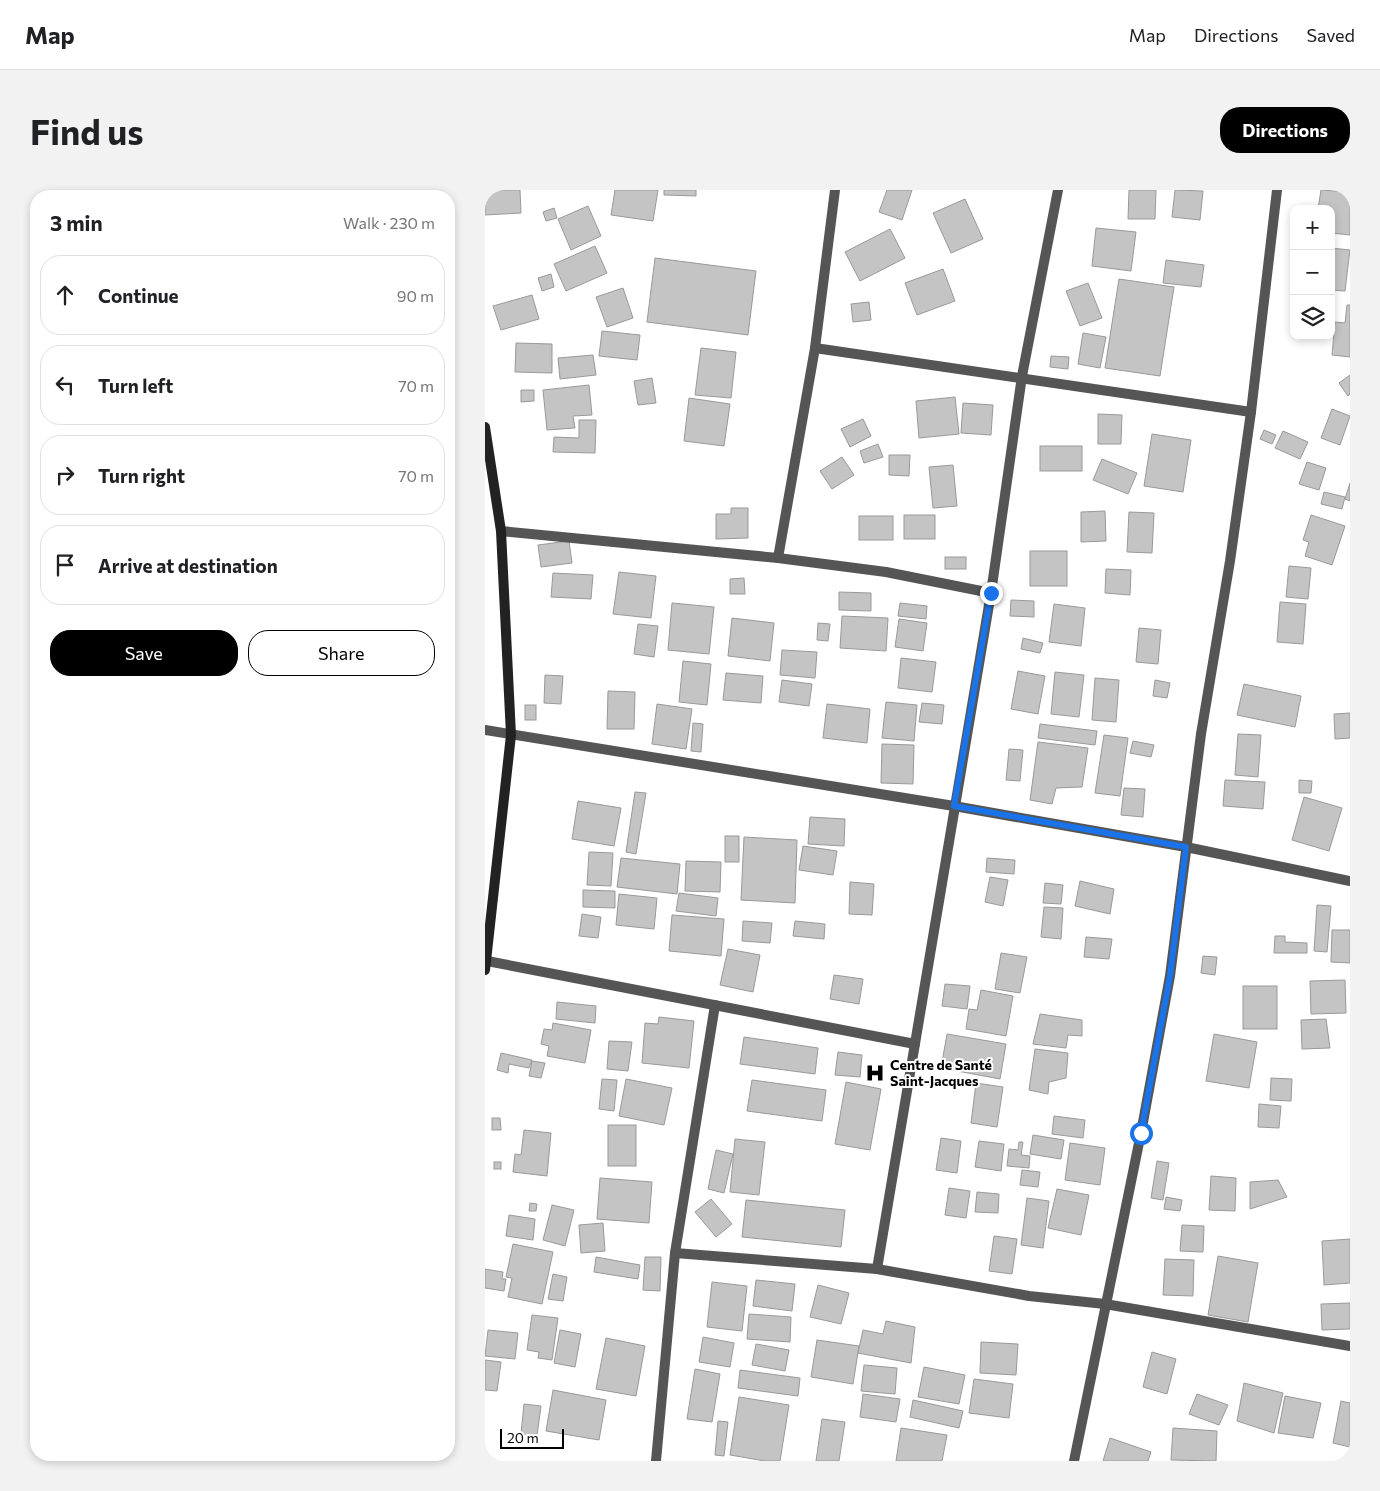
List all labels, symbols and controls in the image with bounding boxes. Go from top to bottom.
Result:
text: Map [25,20,75,49]
text: Map [1129,24,1166,46]
text: Directions [1194,24,1278,46]
text: Saved [1306,24,1355,46]
button: Directions [1220,107,1350,153]
text: Find us [30,109,144,152]
map controls [1290,205,1335,340]
button: + [1290,205,1335,250]
text: 3 min [50,210,103,235]
text: Walk · 230 m [343,213,435,232]
button: − [1290,250,1335,295]
icon: ahead [51,281,79,309]
text: Continue [98,284,178,307]
text: 90 m [397,286,434,305]
button: layers [1290,295,1335,340]
icon: left [51,371,79,399]
text: Turn left [98,374,173,397]
text: 70 m [398,376,434,395]
icon: right [51,461,79,489]
text: Turn right [98,464,185,487]
text: 70 m [398,466,434,485]
icon: arrive [51,551,79,579]
text: Arrive at destination [98,554,278,577]
route end [980,582,1003,605]
button: Save [50,630,238,676]
button: Share [248,630,435,676]
place label: Centre de Santé Saint-Jacques [890,1056,992,1089]
hospital icon: Centre de Santé Saint-Jacques [864,1062,886,1084]
route start [1130,1122,1153,1145]
scale bar [500,1426,564,1449]
text: 20 m [507,1429,539,1446]

